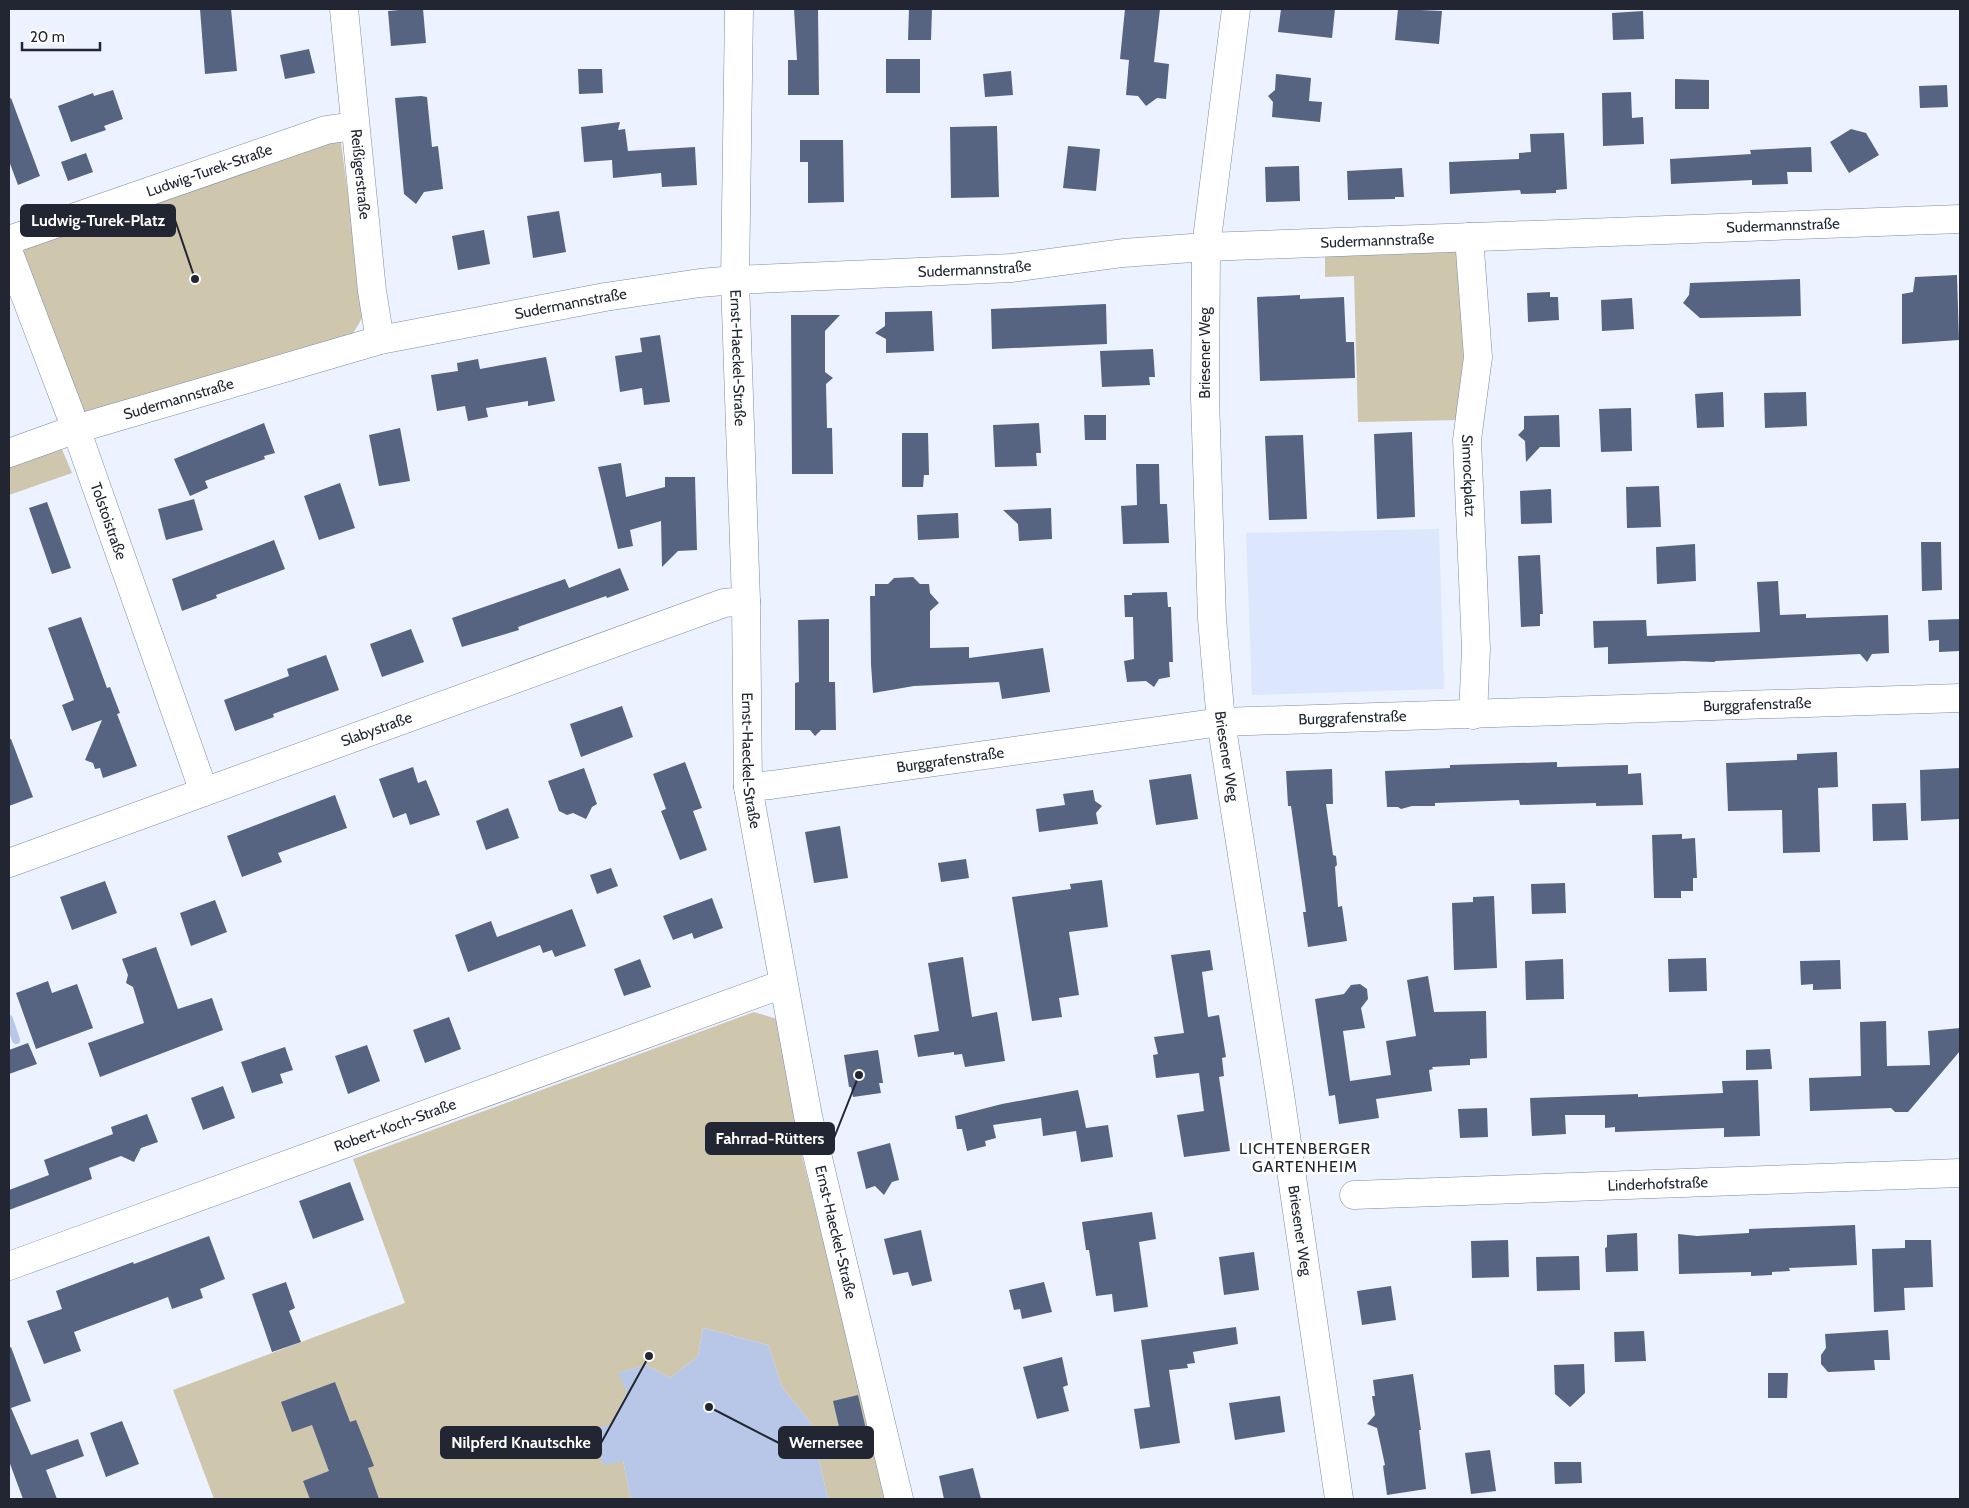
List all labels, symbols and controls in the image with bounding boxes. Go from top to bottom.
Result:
scale bar [22,20,100,52]
text: 20 m [30,28,65,46]
street label: Reißigerstraße [347,128,374,221]
street label: Ludwig-Turek-Straße [144,140,275,201]
callout: Ludwig-Turek-Platz [21,205,175,236]
text: Ludwig-Turek-Platz [31,211,165,230]
street label: Sudermannstraße [1726,214,1840,237]
street label: Sudermannstraße [1320,230,1435,252]
street label: Sudermannstraße [917,256,1033,281]
street label: Sudermannstraße [513,285,628,323]
street label: Ernst-Haeckel-Straße [726,289,749,427]
street label: Briesener Weg [1196,307,1214,399]
street label: Sudermannstraße [121,374,236,424]
street label: Simrockplatz [1458,434,1479,517]
street label: Tolstoistraße [87,480,130,562]
street label: Ernst-Haeckel-Straße [738,692,764,830]
street label: Burggrafenstraße [1703,694,1812,715]
street label: Burggrafenstraße [1298,707,1407,728]
street label: Slabystraße [338,708,415,751]
street label: Briesener Weg [1211,710,1243,803]
street label: Burggrafenstraße [895,743,1005,776]
street label: Robert-Koch-Straße [332,1095,459,1156]
callout: Fahrrad-Rütters [706,1123,834,1154]
text: Fahrrad-Rütters [716,1129,825,1148]
district label: LICHTENBERGER GARTENHEIM [1239,1139,1371,1176]
street label: Ernst-Haeckel-Straße [811,1164,860,1301]
street label: Linderhofstraße [1607,1173,1709,1195]
street label: Briesener Weg [1284,1184,1315,1278]
callout: Nilpferd Knautschke [441,1427,601,1458]
callout: Wernersee [779,1427,873,1458]
text: Nilpferd Knautschke [451,1433,591,1452]
text: Wernersee [789,1433,863,1452]

